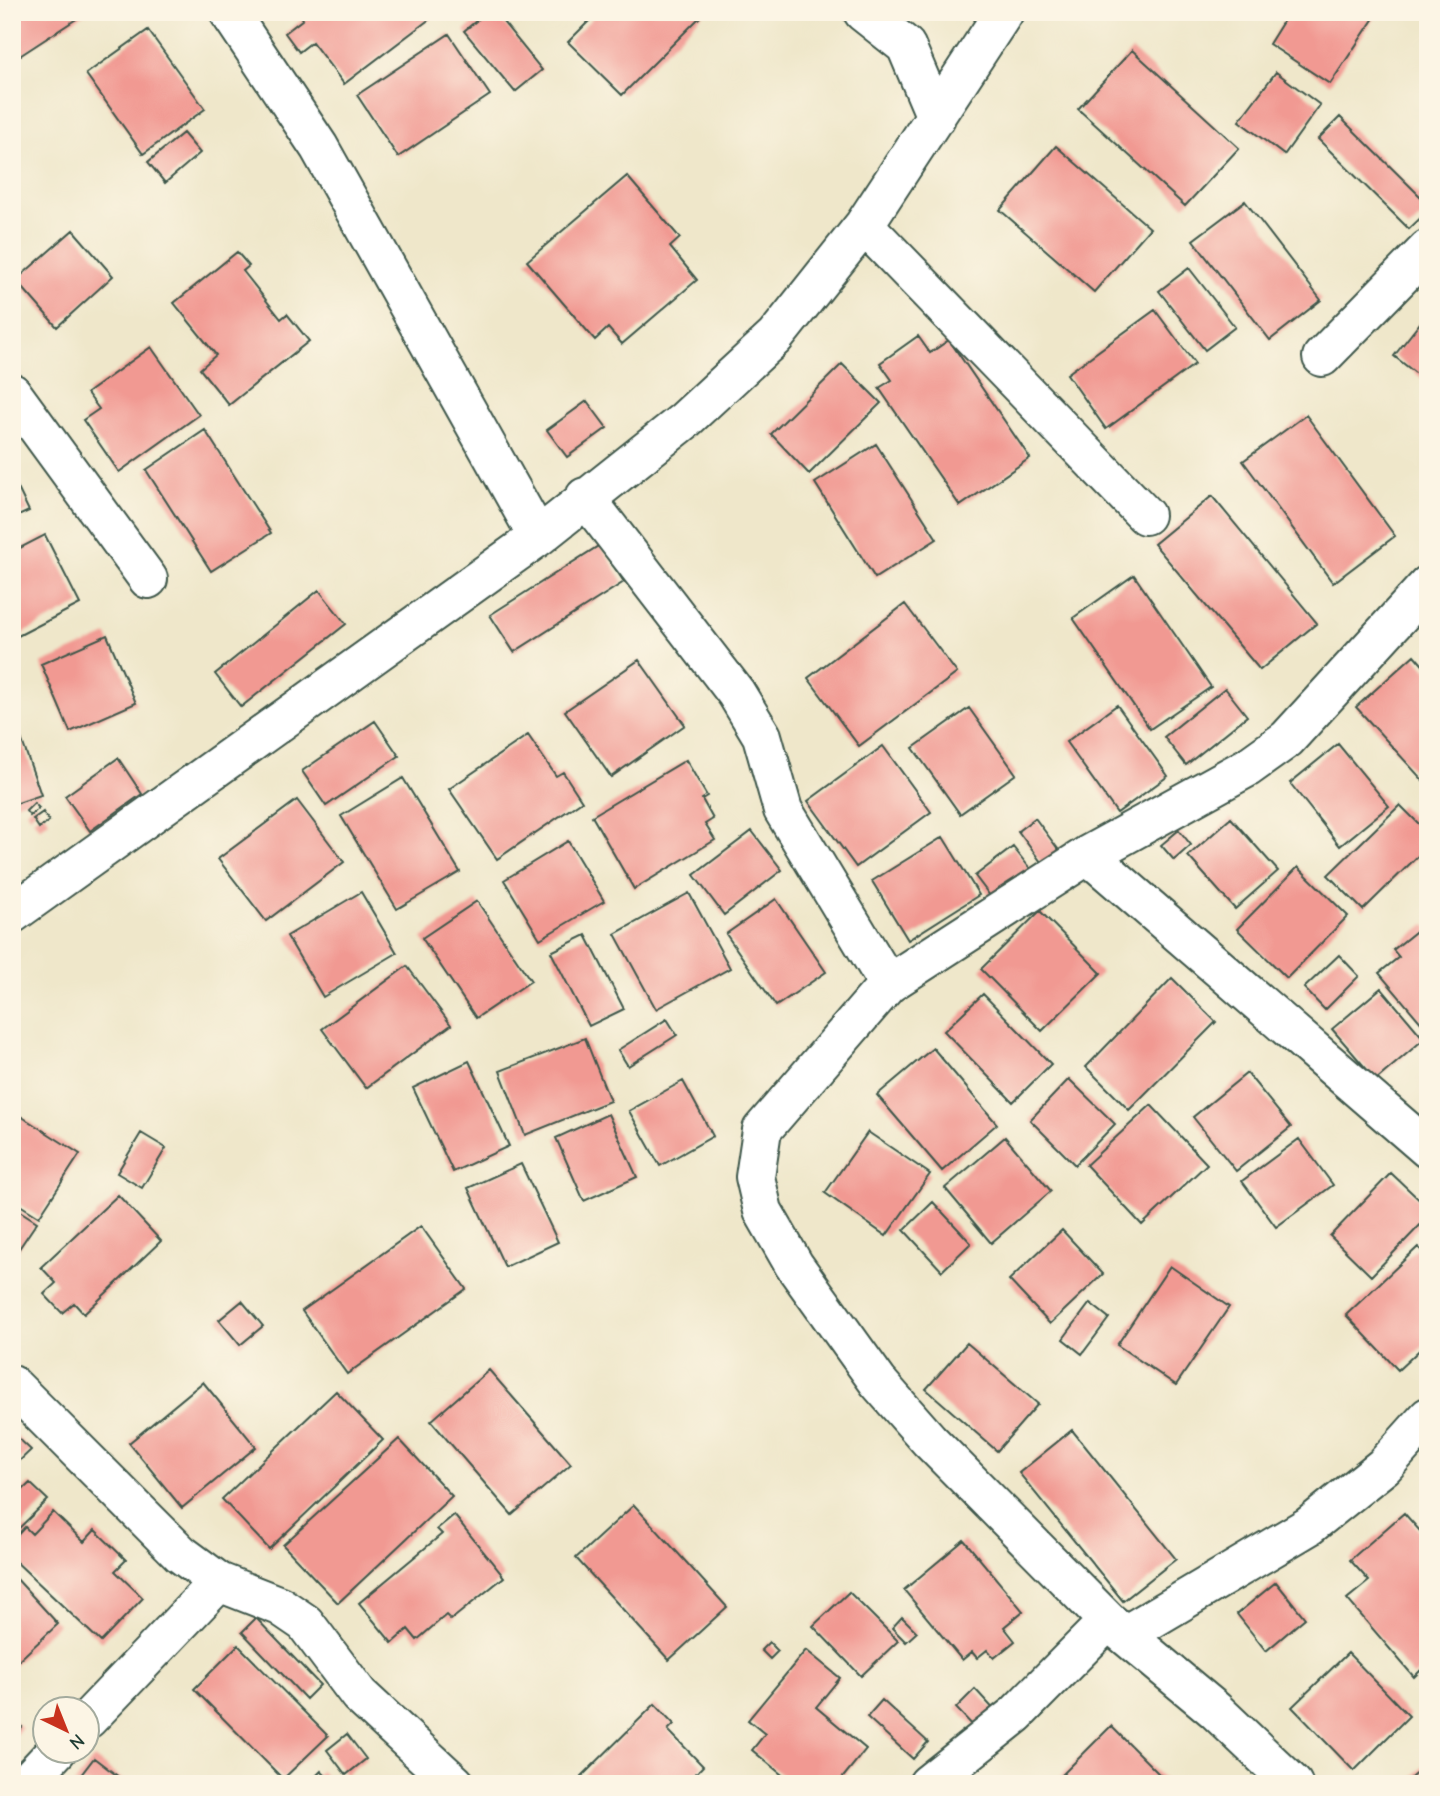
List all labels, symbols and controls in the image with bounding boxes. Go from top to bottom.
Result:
north arrow [32,1694,102,1764]
text: N [65,1729,89,1754]

